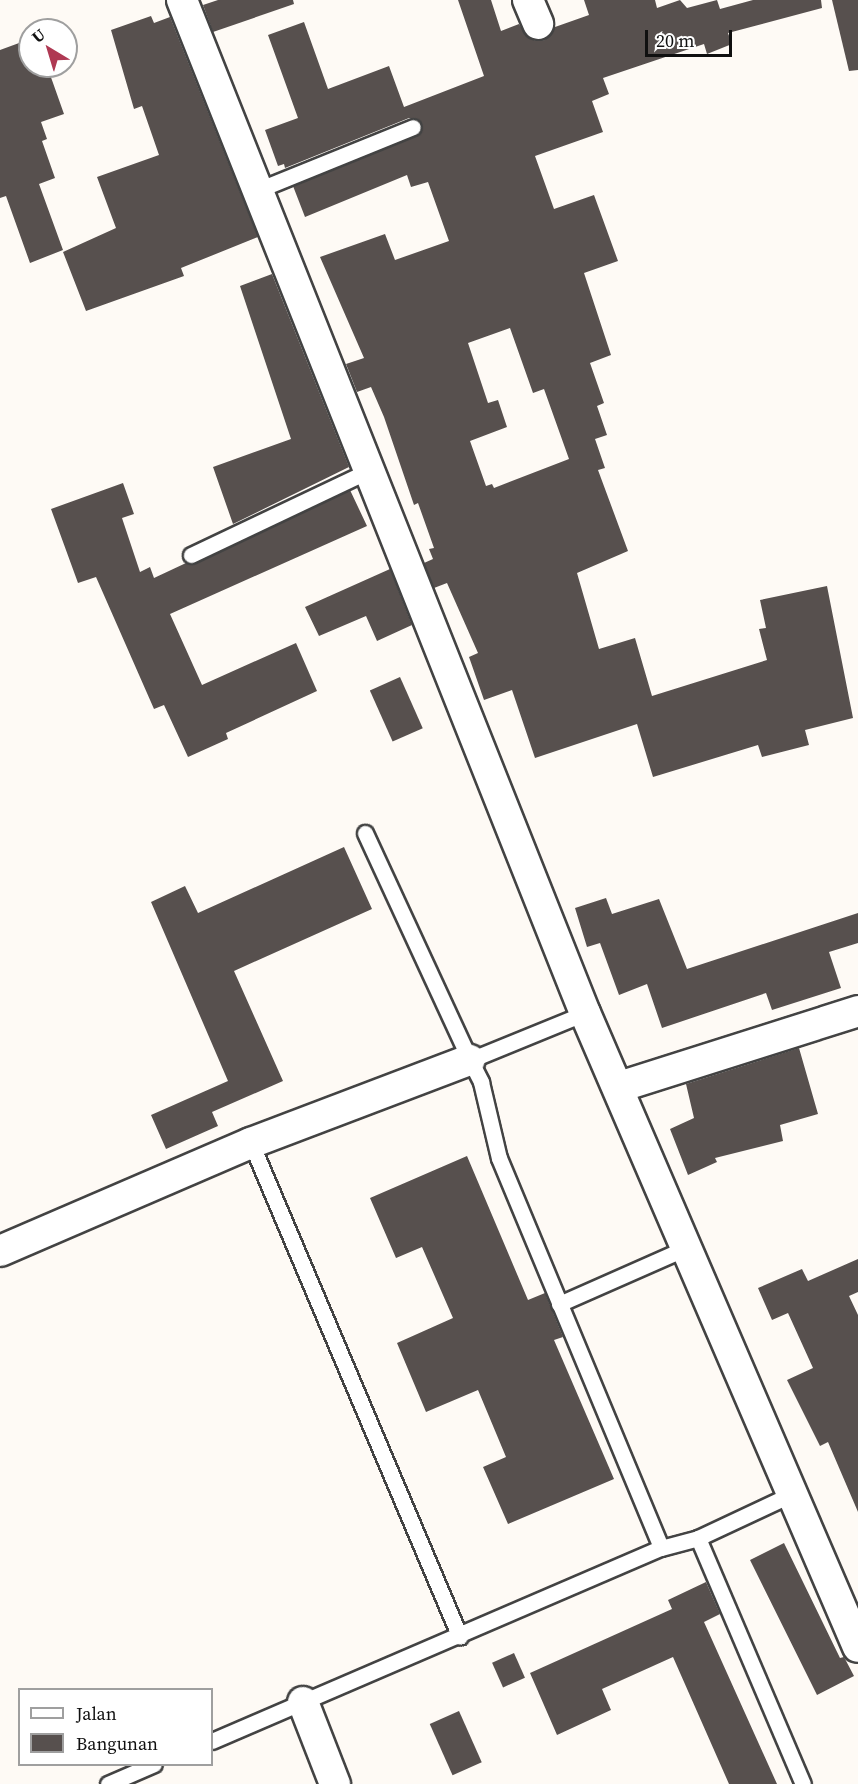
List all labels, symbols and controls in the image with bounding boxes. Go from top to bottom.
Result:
north arrow [18,18,78,78]
scale bar [648,18,735,56]
text: U [27,23,50,48]
text: 20 m [656,28,694,53]
legend [18,1688,213,1766]
text: Jalan [76,1701,117,1726]
text: Bangunan [76,1731,158,1756]

